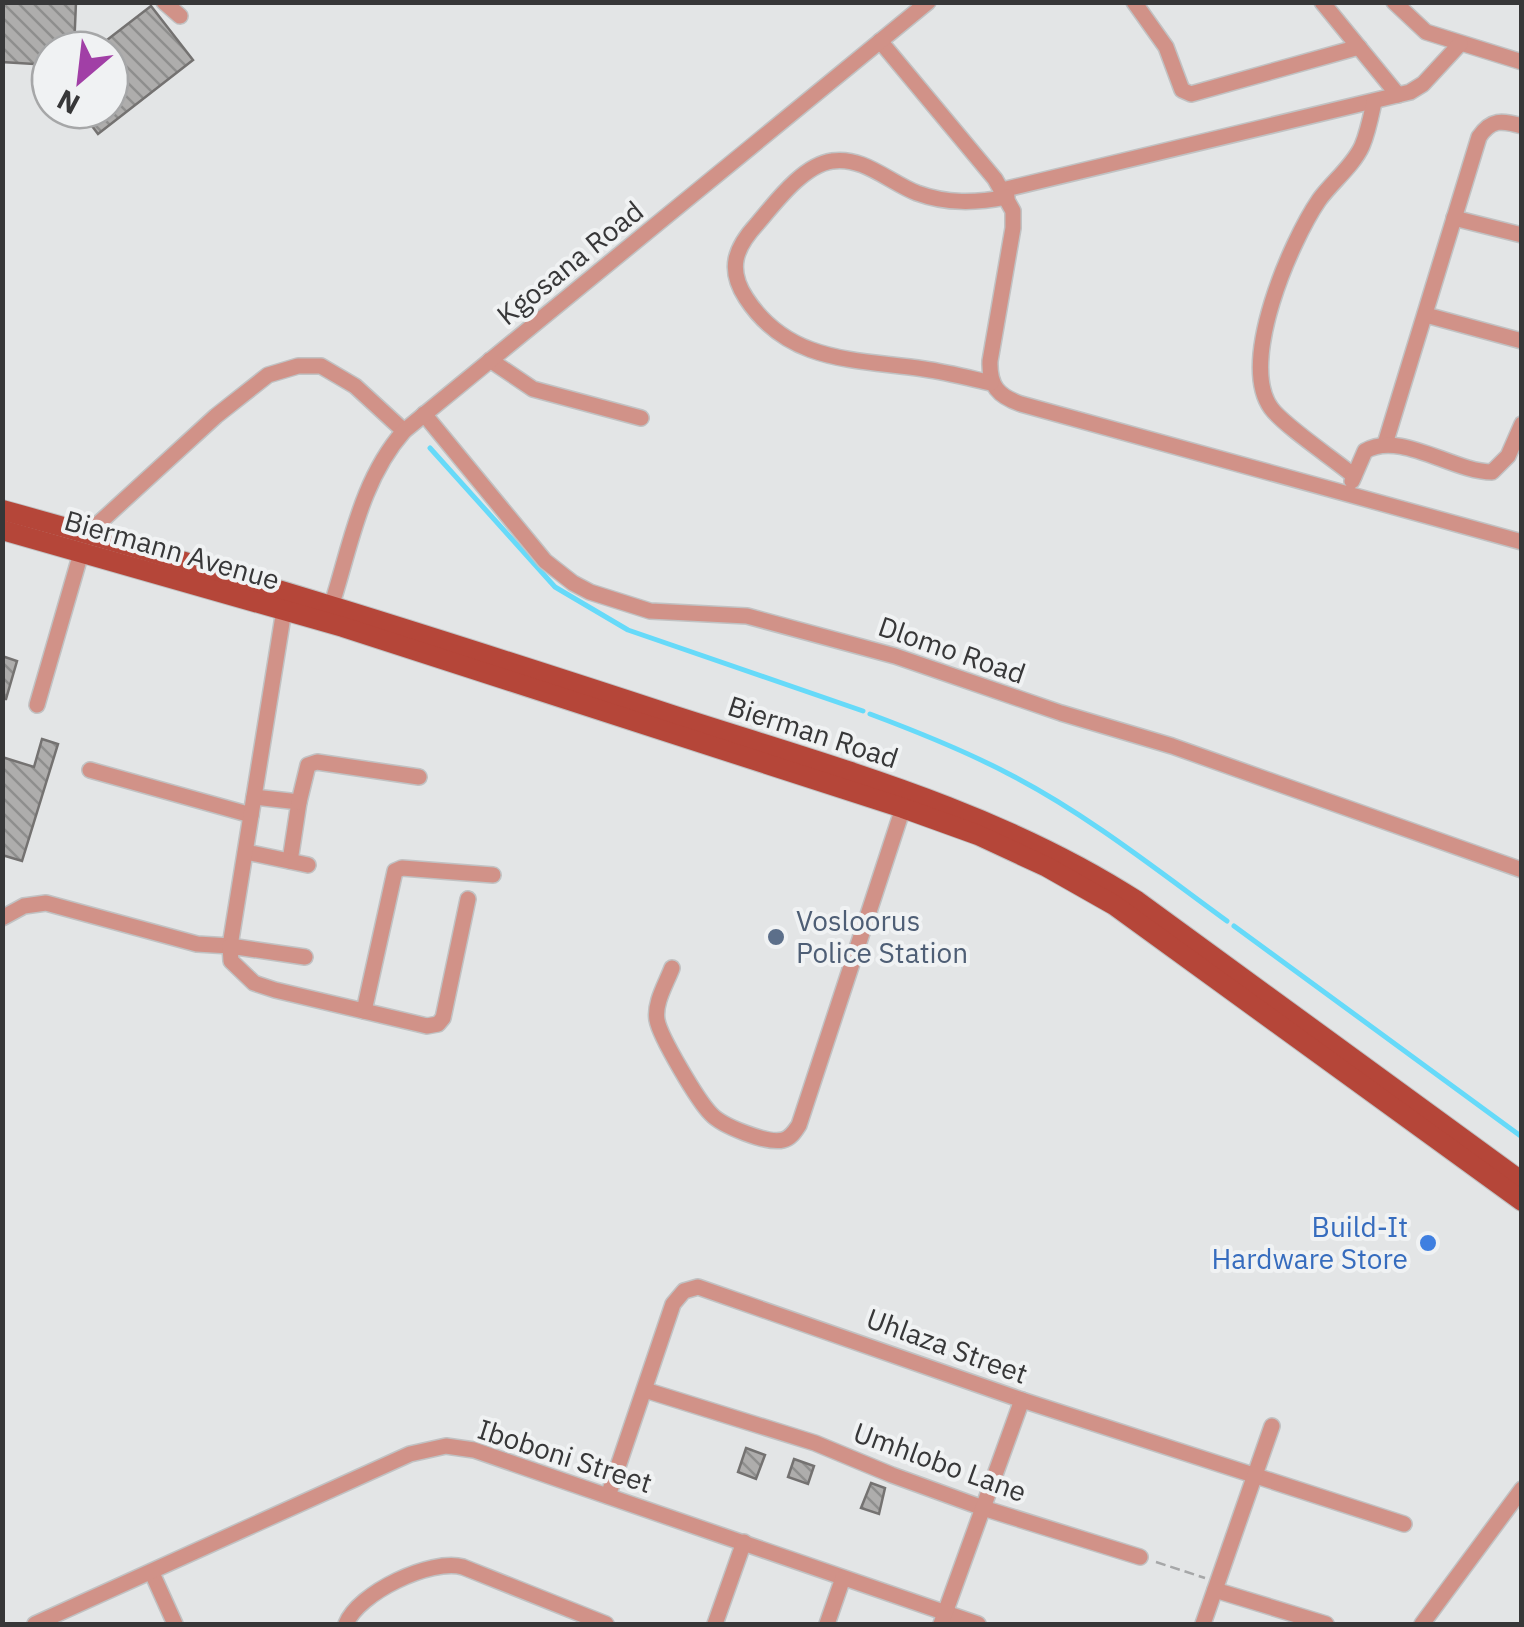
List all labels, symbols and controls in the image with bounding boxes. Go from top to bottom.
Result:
north arrow [30,30,130,130]
text: N [50,81,86,124]
street label: Kgosana Road [489,192,651,333]
street label: Biermann Avenue [60,501,284,598]
street label: Dlomo Road [874,607,1031,692]
street label: Bierman Road [723,687,903,777]
place label: Vosloorus Police Station [796,902,968,971]
marker: Vosloorus Police Station [765,926,787,948]
place label: Build-It Hardware Store [1211,1208,1408,1277]
marker: Build-It Hardware Store [1417,1232,1439,1254]
street label: Uhlaza Street [862,1299,1033,1392]
street label: Iboboni Street [473,1410,657,1501]
street label: Umhlobo Lane [849,1413,1032,1510]

